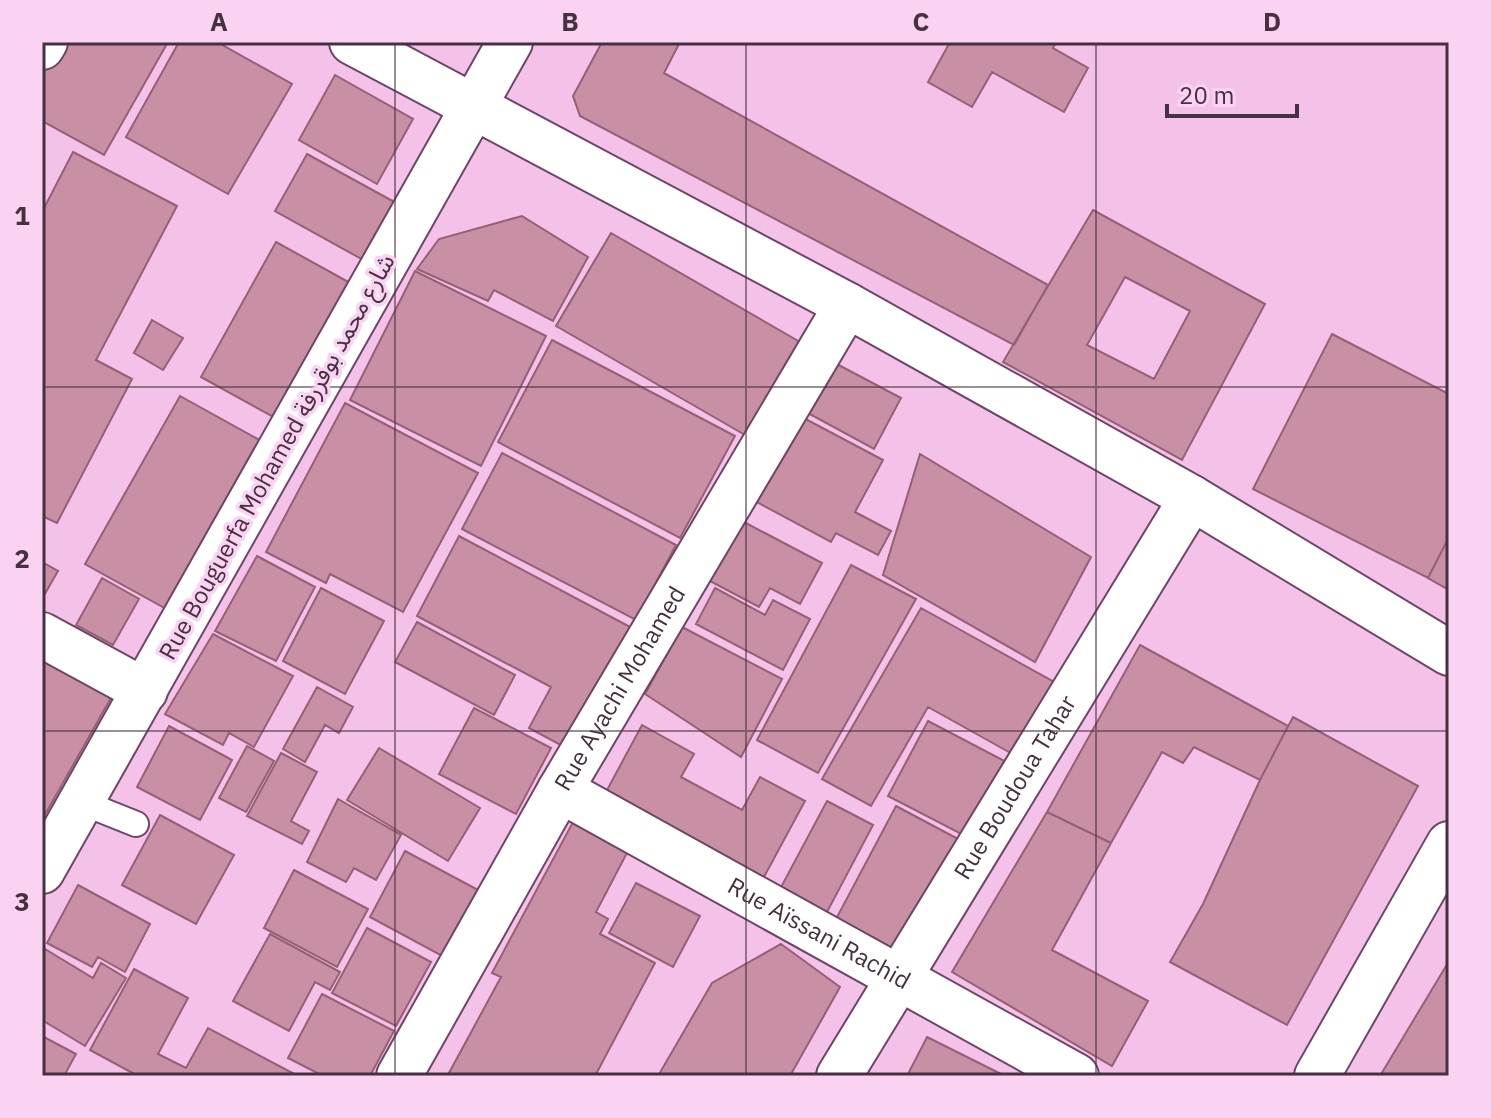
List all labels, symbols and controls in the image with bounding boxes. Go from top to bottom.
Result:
text: A [210,4,228,38]
text: B [561,4,579,38]
text: C [913,4,930,38]
text: D [1263,4,1281,38]
scale bar [1167,68,1297,118]
text: 20 m [1179,79,1234,111]
text: 1 [14,198,30,232]
street label: Rue Bouguerfa Mohamed شارع محمد بوقررفة [151,248,403,666]
text: 2 [14,541,30,575]
street label: Rue Ayachi Mohamed [546,580,692,796]
street label: Rue Boudoua Tahar [946,689,1083,885]
street label: Rue Aïssani Rachid [722,869,916,996]
text: 3 [14,884,30,918]

